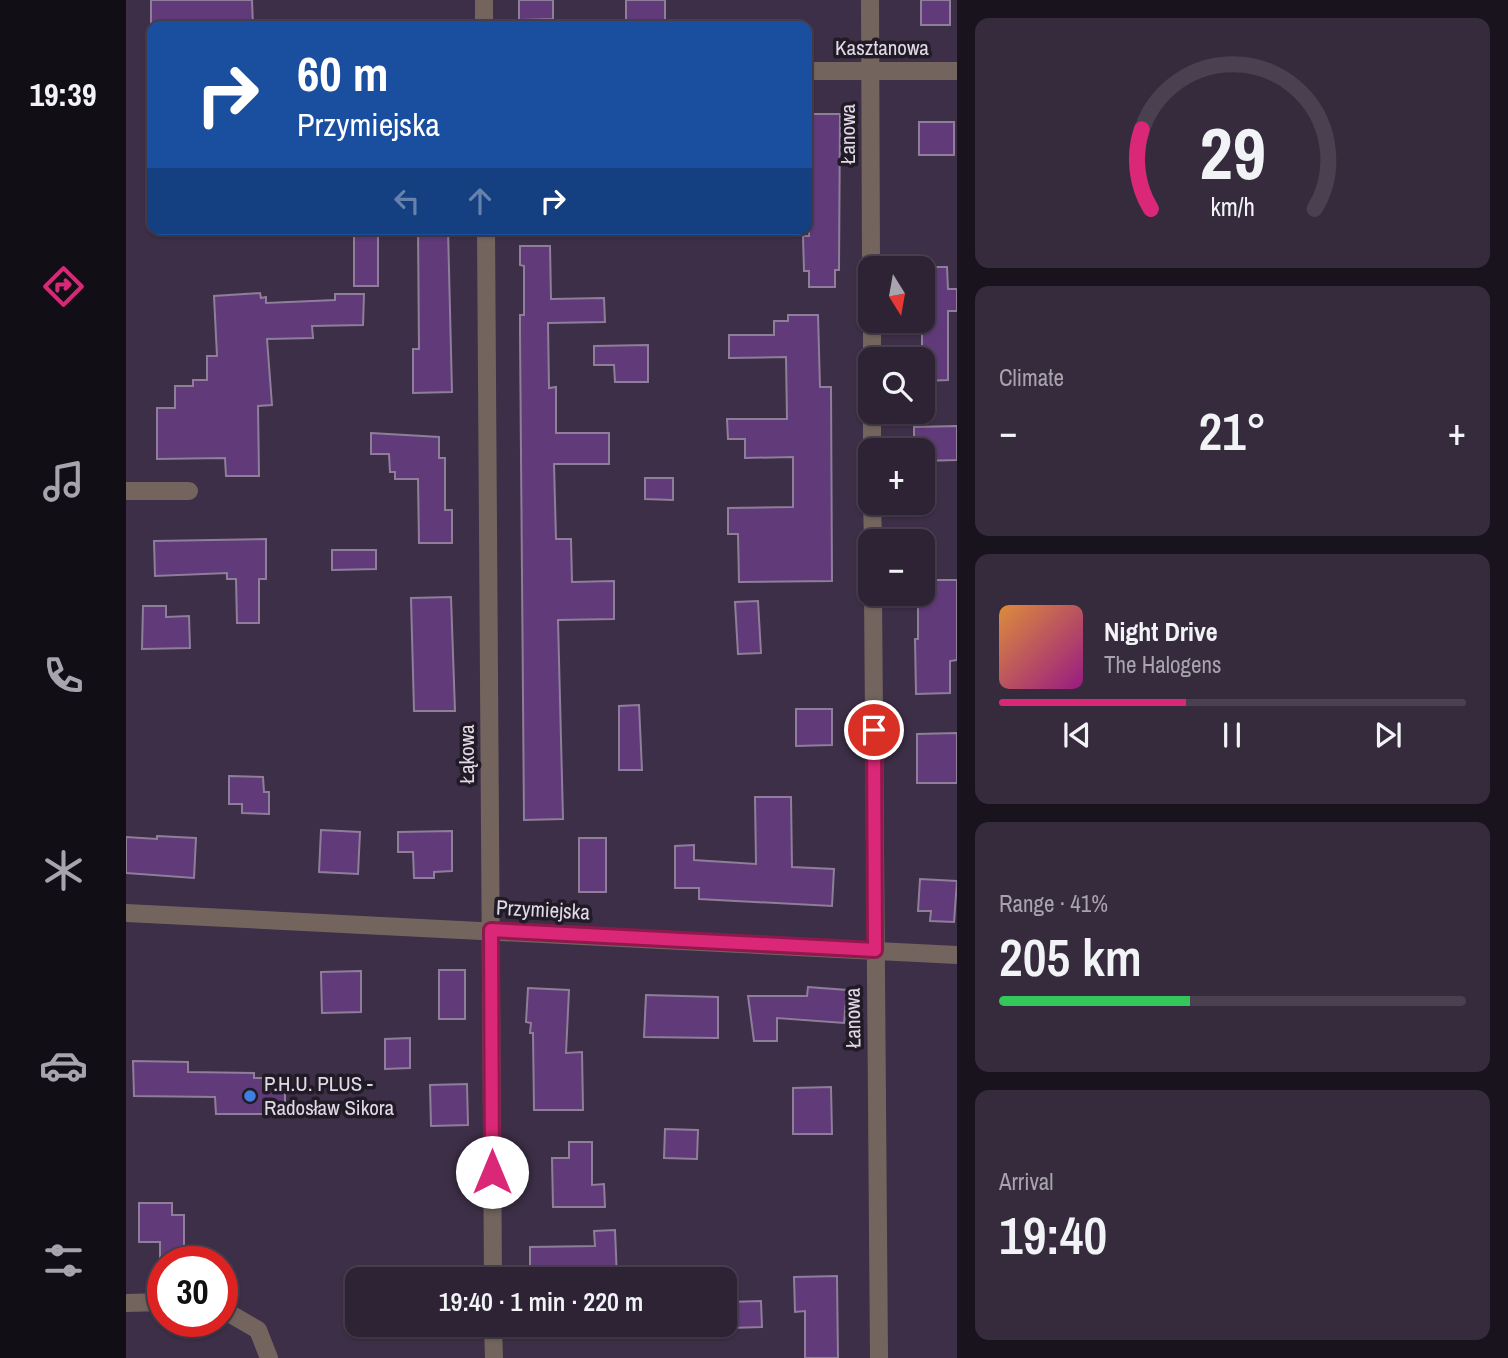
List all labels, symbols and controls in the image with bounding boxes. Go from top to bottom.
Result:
street label: Kasztanowa [835,33,929,62]
text: 60 m [297,40,389,106]
icon: right [182,49,273,140]
text: 19:39 [29,73,97,116]
text: Przymiejska [297,103,440,146]
street label: Łanowa [833,103,862,164]
text: 29 [1199,104,1266,202]
icon: left [388,182,426,220]
icon: ahead [461,182,499,220]
icon: right [534,182,572,220]
text: km/h [1210,190,1255,224]
north arrow [858,256,934,332]
map controls [858,256,935,606]
icon: directions [39,262,88,311]
button: search [858,347,935,424]
text: Climate [999,362,1064,393]
text: 21° [1198,396,1267,466]
text: − [999,406,1017,457]
text: + [1448,406,1466,457]
button: + [858,438,935,515]
icon: music [39,457,88,506]
button: − [858,529,935,606]
text: Night Drive [1104,614,1218,649]
text: The Halogens [1104,649,1221,680]
icon: phone [39,651,88,700]
pin [844,700,904,760]
icon: arrive [855,711,893,749]
icon: previous [1058,716,1096,754]
icon: pause [1213,716,1251,754]
icon: next [1369,716,1407,754]
street label: Łąkowa [452,724,481,784]
icon: climate [39,846,88,895]
text: Range · 41% [999,888,1108,919]
street label: Przymiejska [495,893,591,926]
text: 205 km [999,922,1142,992]
street label: Łanowa [837,987,868,1048]
icon: car [39,1041,88,1090]
place label: P.H.U. PLUS - Radosław Sikora [264,1069,395,1122]
marker: P.H.U. PLUS - Radosław Sikora [242,1088,258,1104]
position arrow [455,1135,529,1209]
text: Arrival [999,1166,1054,1197]
text: 19:40 [999,1200,1107,1270]
icon: filters [39,1236,88,1285]
speed limit sign: 30 [147,1246,238,1337]
text: 19:40 · 1 min · 220 m [439,1284,643,1319]

